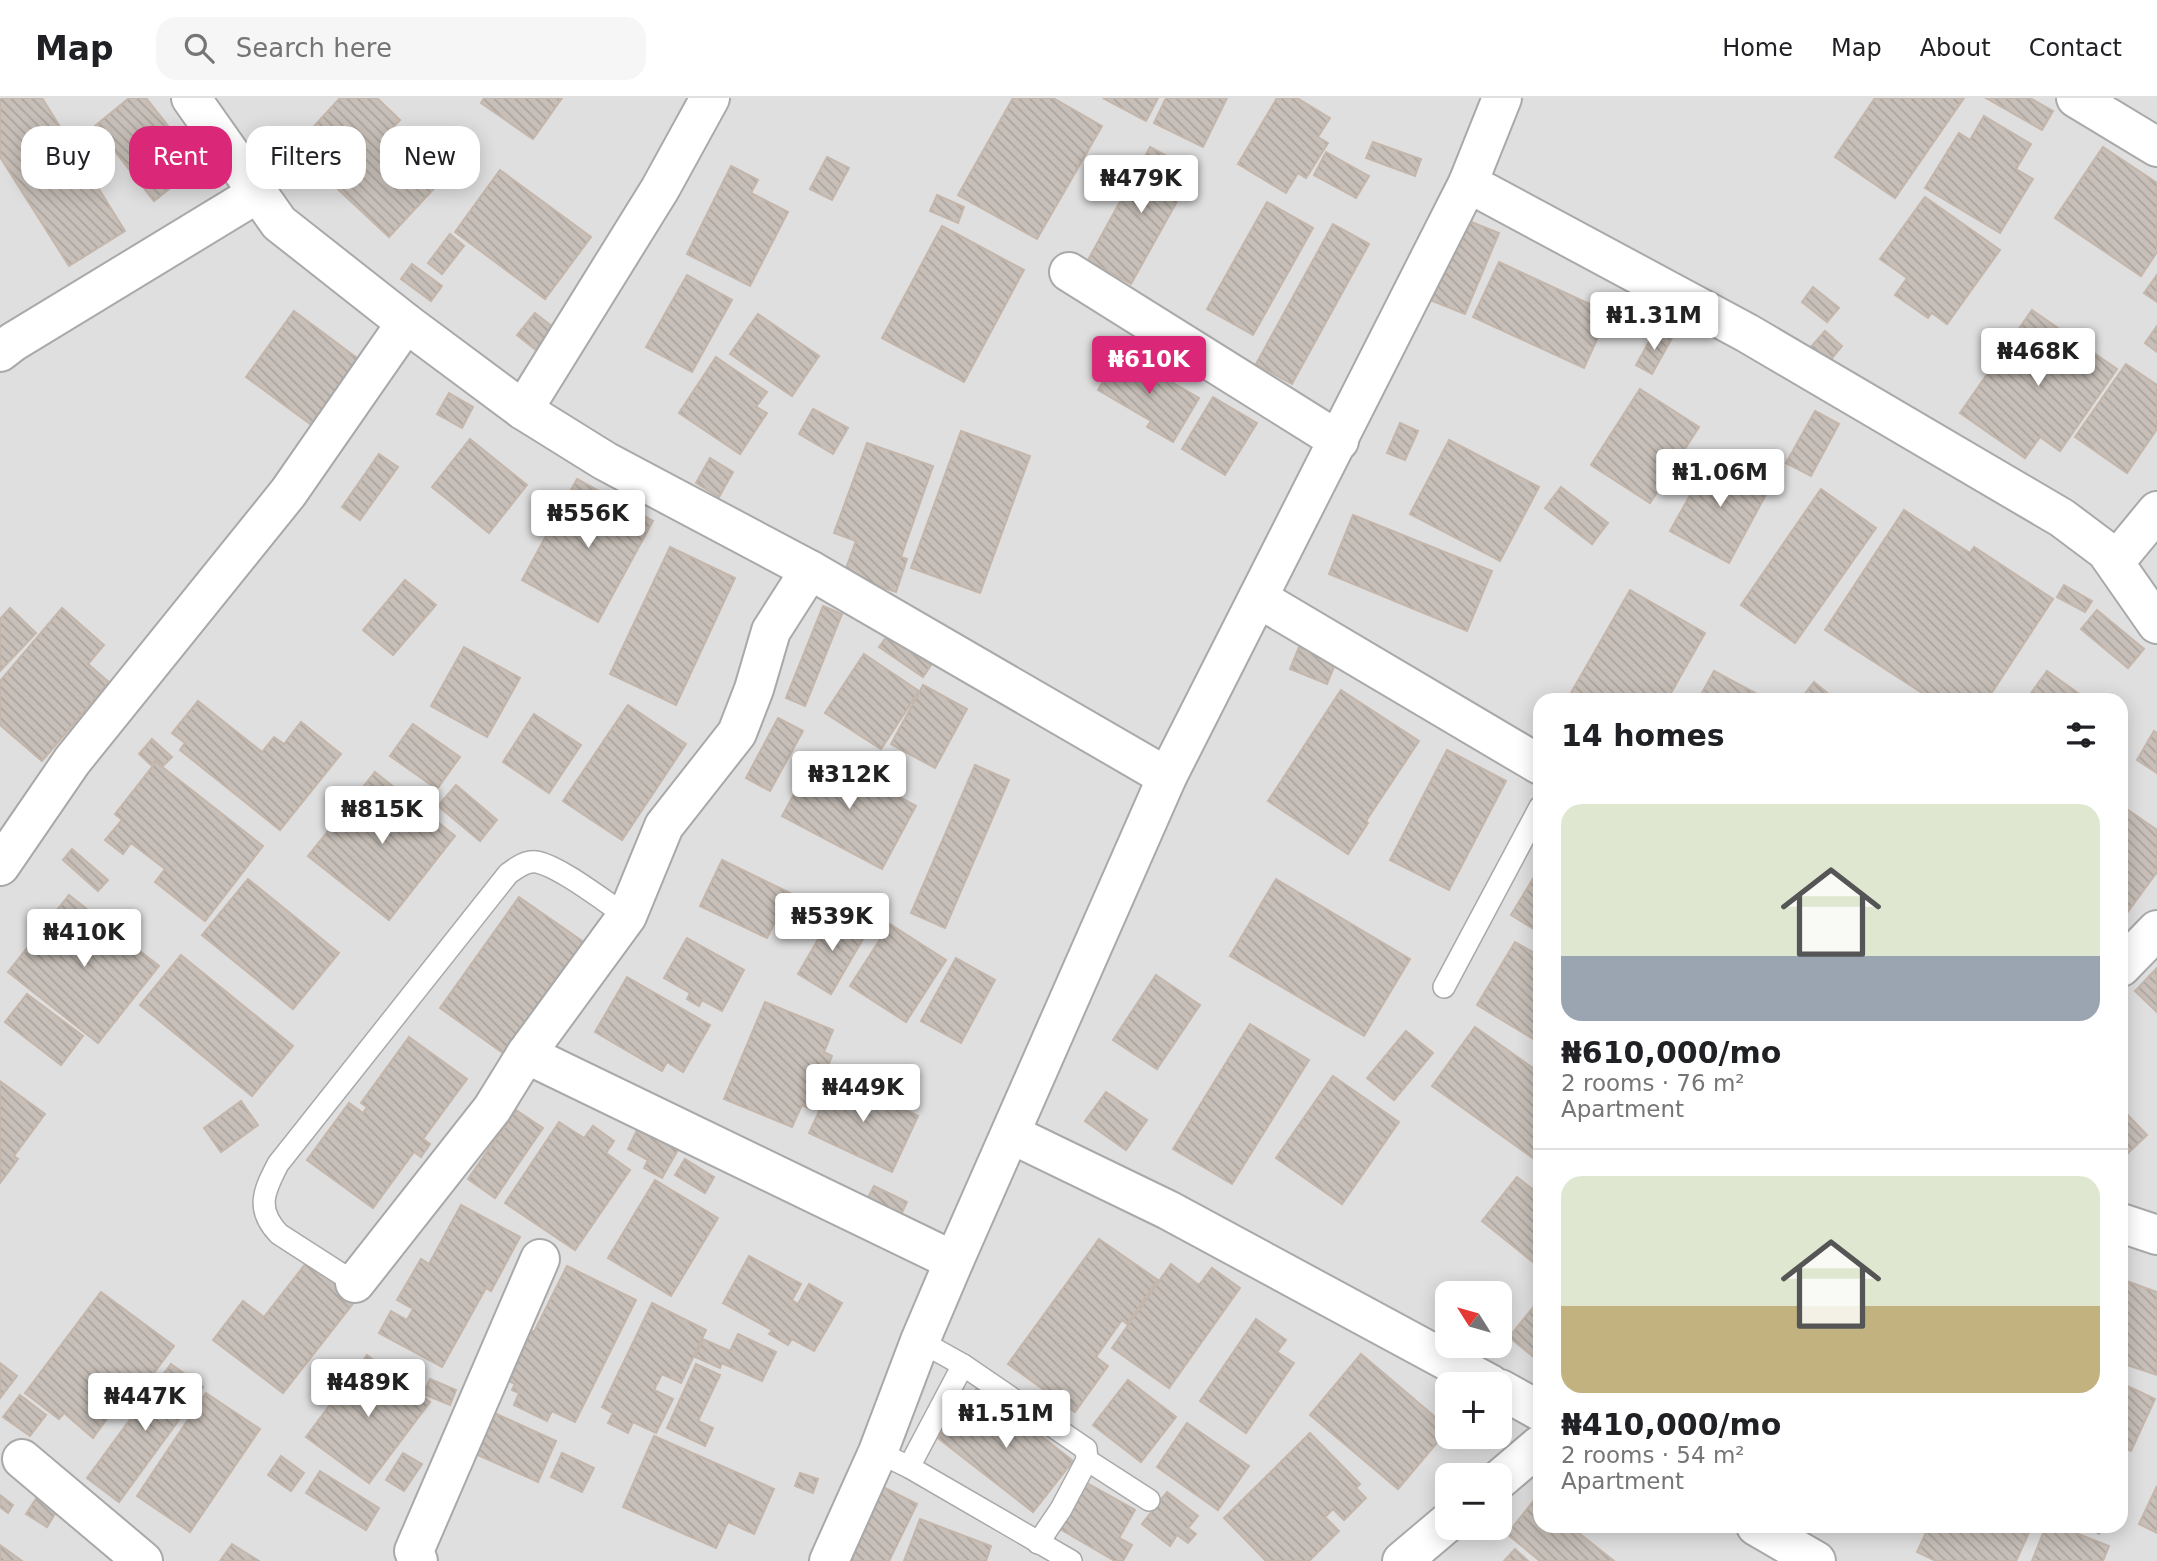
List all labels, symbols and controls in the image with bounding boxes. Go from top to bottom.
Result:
search box [156,17,646,80]
text: Map [35,29,114,68]
icon: search [180,29,218,67]
text: Search here [236,33,392,63]
text: Home [1722,34,1793,62]
text: Map [1831,34,1882,62]
text: About [1920,34,1991,62]
text: Contact [2029,34,2122,62]
chip: Buy [21,126,115,189]
chip: Rent [129,126,232,189]
chip: Filters [246,126,366,189]
chip: New [380,126,480,189]
pin: ₦479K [1092,156,1190,215]
text: ₦479K [1100,165,1182,191]
pin: ₦1.31M [1597,292,1711,352]
text: ₦1.31M [1606,302,1702,328]
pin: ₦468K [1989,328,2087,388]
pin: ₦610K [1100,336,1198,396]
text: ₦468K [1997,338,2079,364]
text: ₦610K [1108,346,1190,372]
pin: ₦1.06M [1663,450,1777,509]
text: ₦1.06M [1672,459,1768,485]
pin: ₦556K [539,490,637,550]
text: ₦556K [547,500,629,526]
icon: filters [2062,716,2100,754]
text: 14 homes [1561,718,1725,753]
pin: ₦312K [800,752,898,811]
text: ₦312K [808,761,890,787]
pin: ₦815K [333,786,431,846]
text: ₦815K [341,796,423,822]
icon: home [1768,849,1894,975]
pin: ₦539K [783,894,881,953]
text: ₦539K [791,903,873,929]
pin: ₦410K [35,910,133,969]
text: ₦410K [43,919,125,945]
text: ₦610,000/mo [1561,1035,1781,1070]
pin: ₦449K [814,1065,912,1124]
text: 2 rooms · 76 m² [1561,1070,1745,1096]
text: ₦449K [822,1074,904,1100]
text: Apartment [1561,1096,1684,1122]
icon: home [1768,1221,1894,1347]
north arrow [1435,1281,1512,1358]
map controls [1435,1281,1512,1540]
pin: ₦489K [319,1360,417,1419]
text: ₦489K [327,1369,409,1395]
button: + [1435,1372,1512,1449]
pin: ₦447K [96,1374,194,1433]
text: ₦447K [104,1383,186,1409]
pin: ₦1.51M [949,1390,1063,1450]
text: ₦1.51M [958,1400,1054,1426]
text: ₦410,000/mo [1561,1407,1781,1442]
text: 2 rooms · 54 m² [1561,1442,1745,1468]
button: − [1435,1463,1512,1540]
text: Apartment [1561,1468,1684,1494]

